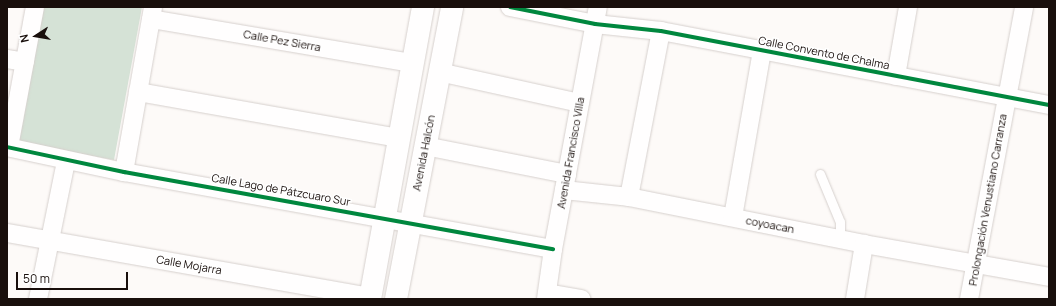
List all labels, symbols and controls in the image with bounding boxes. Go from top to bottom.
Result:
north arrow [16,16,56,56]
street label: Calle Pez Sierra [242,28,322,54]
text: N [16,33,32,44]
street label: Calle Convento de Chalma [757,34,891,72]
street label: Avenida Francisco Villa [555,96,587,210]
street label: Prolongación Venustiano Carranza [966,113,1010,287]
street label: Avenida Halcón [410,114,438,192]
street label: Calle Lago de Pátzcuaro Sur [211,171,351,209]
street label: coyoacan [745,214,795,236]
street label: Calle Mojarra [155,253,223,277]
scale bar [18,264,130,290]
text: 50 m [23,270,50,287]

